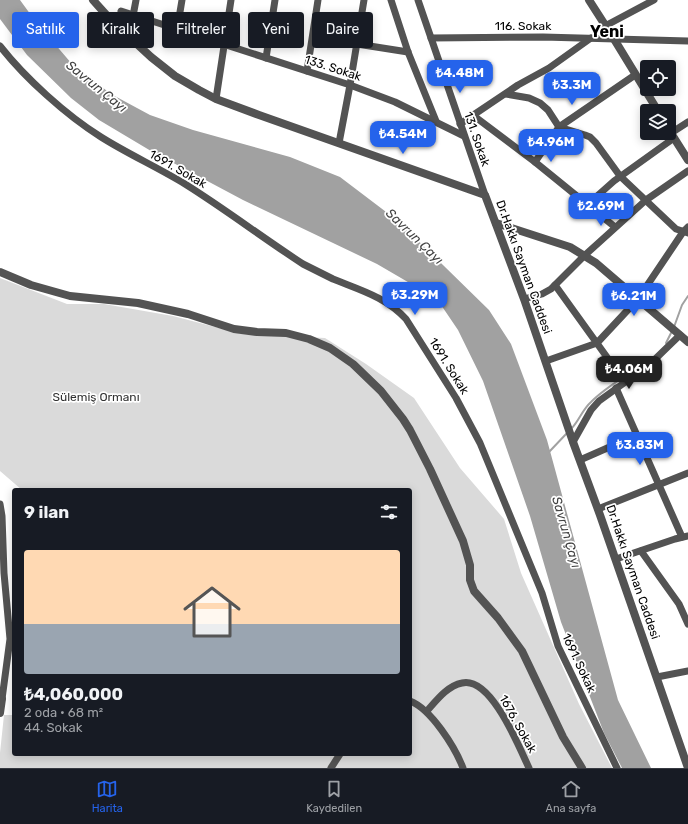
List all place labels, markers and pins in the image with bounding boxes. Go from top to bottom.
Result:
pin: ₺4.48M [427,60,493,94]
pin: ₺3.3M [544,72,600,106]
pin: ₺4.54M [370,121,436,155]
pin: ₺4.96M [518,129,584,163]
pin: ₺2.69M [568,193,634,227]
pin: ₺3.29M [382,282,448,316]
pin: ₺6.21M [601,283,667,317]
pin: ₺4.06M [596,356,662,390]
pin: ₺3.83M [607,432,673,466]

